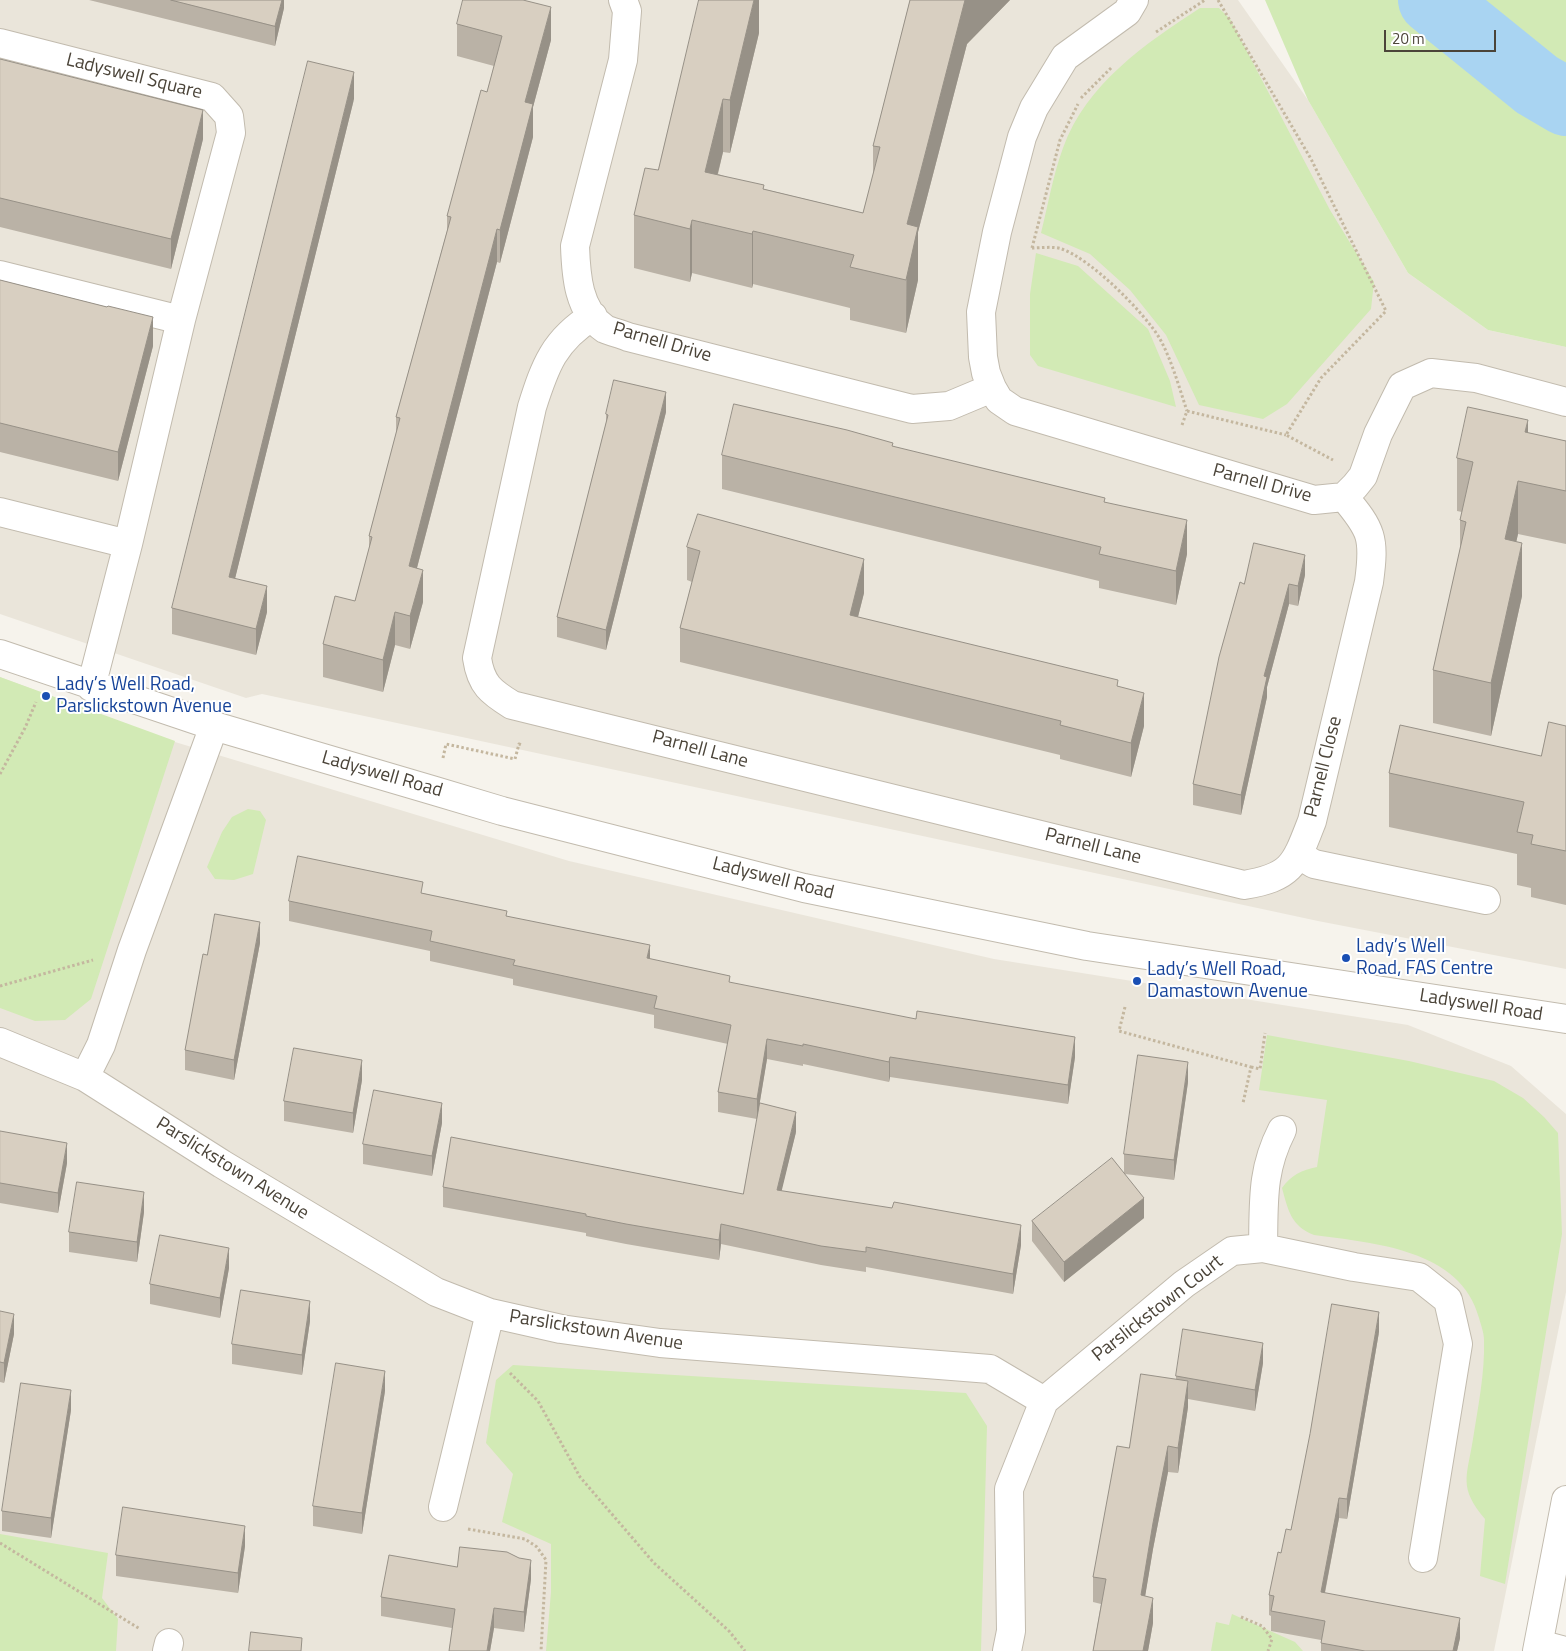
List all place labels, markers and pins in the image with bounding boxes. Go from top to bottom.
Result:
place label: Lady’s Well Road, Parslickstown Avenue [56,674,232,718]
marker: Lady’s Well Road, Parslickstown Avenue [40,690,52,702]
place label: Lady’s Well Road, FAS Centre [1356,936,1493,980]
marker: Lady’s Well Road, FAS Centre [1340,952,1352,964]
place label: Lady’s Well Road, Damastown Avenue [1147,959,1308,1003]
marker: Lady’s Well Road, Damastown Avenue [1131,975,1143,987]

